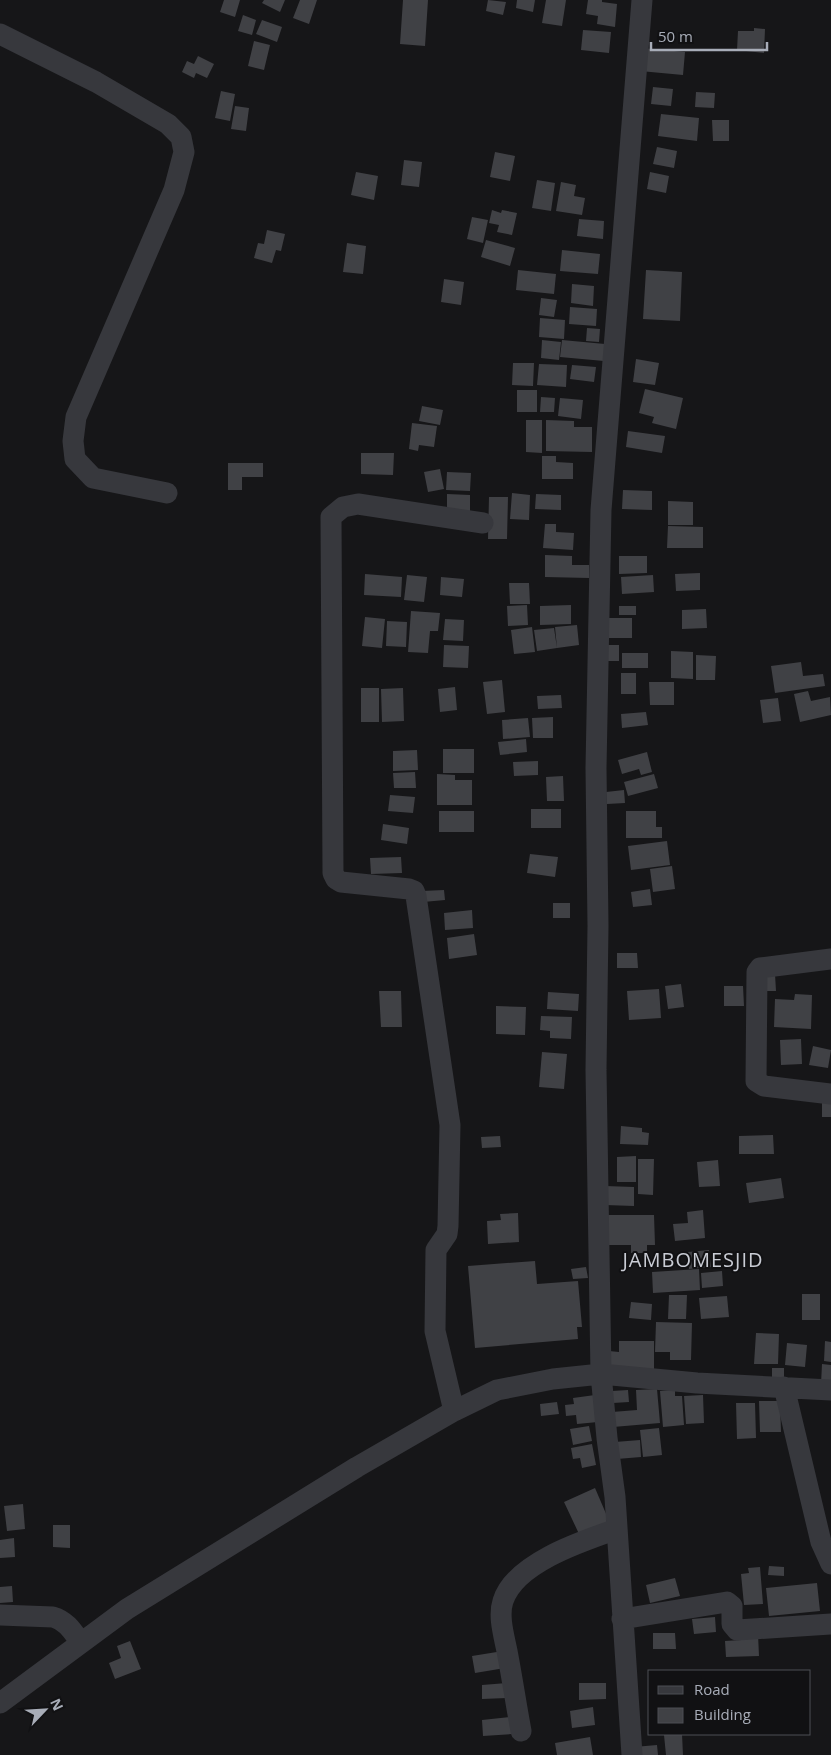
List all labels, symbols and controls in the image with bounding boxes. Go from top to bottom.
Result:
scale bar [651,20,767,52]
text: 50 m [658,26,693,46]
district label: JAMBOMESJID [620,1246,764,1273]
legend [648,1670,811,1735]
text: Road [694,1679,730,1699]
north arrow [20,1685,70,1735]
text: N [46,1695,68,1713]
text: Building [694,1704,751,1724]

